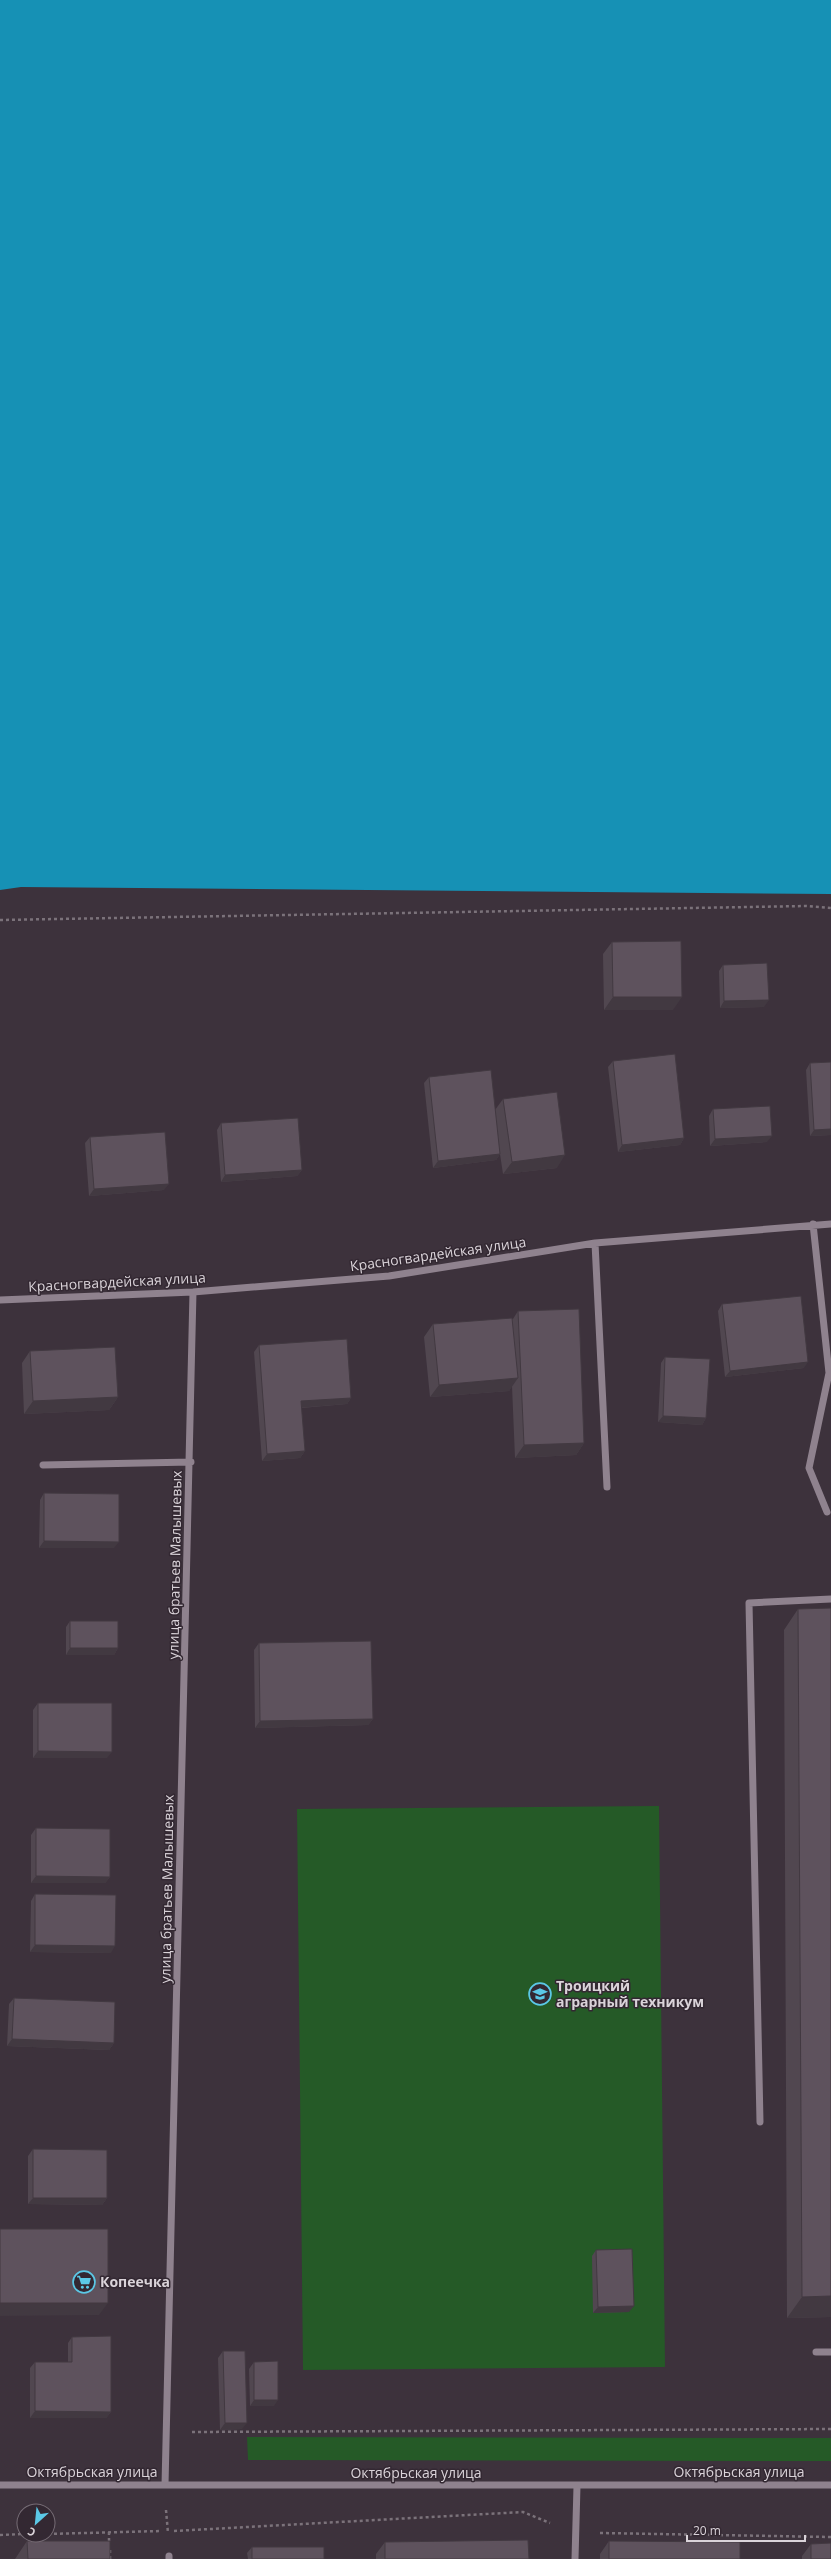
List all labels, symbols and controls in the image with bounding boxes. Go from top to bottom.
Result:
street label: Красногвардейская улица [349,1232,527,1275]
street label: Красногвардейская улица [28,1267,206,1296]
street label: улица братьев Малышевых [163,1470,186,1660]
street label: улица братьев Малышевых [155,1794,178,1984]
place label: Троицкий аграрный техникум [556,1976,704,2011]
school or university icon: Троицкий аграрный техникум [527,1981,553,2007]
supermarket icon: Копеечка [71,2269,97,2295]
place label: Копеечка [100,2272,170,2291]
street label: Октябрьская улица [26,2462,158,2481]
street label: Октябрьская улица [673,2462,805,2481]
street label: Октябрьская улица [350,2463,482,2482]
north arrow [16,2503,56,2543]
scale bar [687,2517,805,2543]
text: 20 m [693,2522,721,2539]
text: С [25,2524,38,2541]

